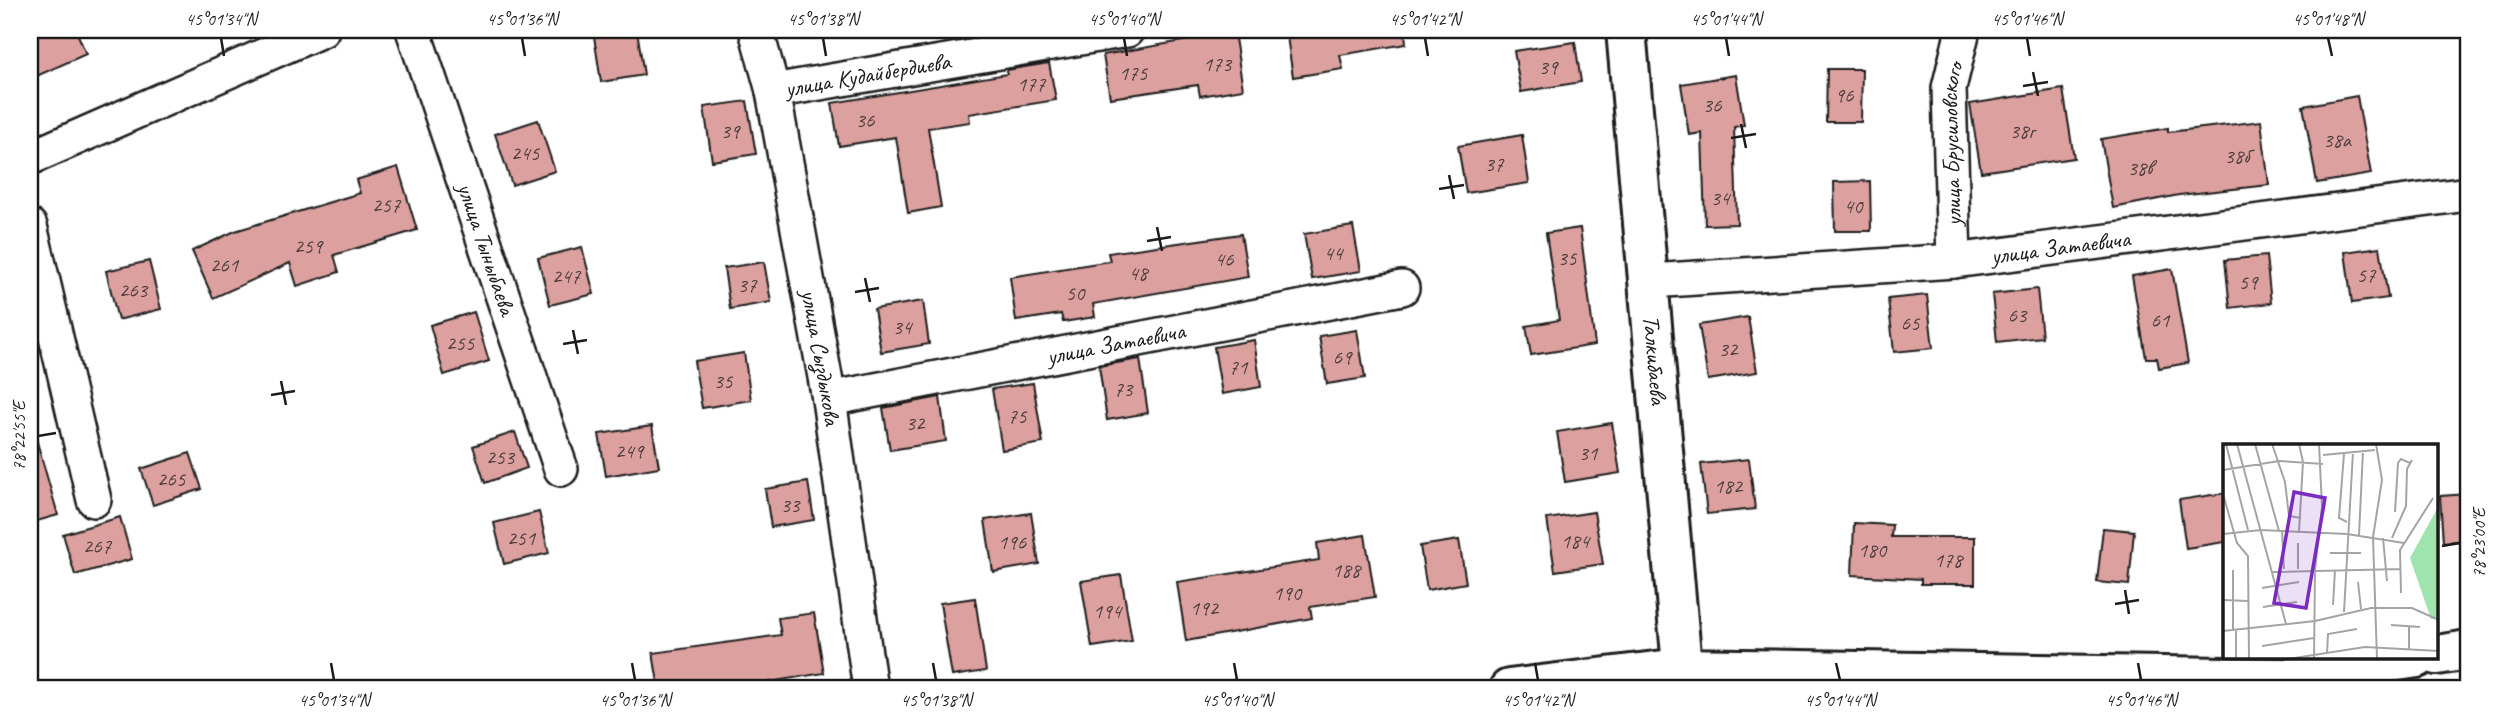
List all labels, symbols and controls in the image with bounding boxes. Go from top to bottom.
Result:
text: 45°01'34"N [186,8,260,30]
text: 45°01'36"N [487,8,561,30]
text: 45°01'38"N [788,8,862,30]
text: 45°01'40"N [1089,8,1163,30]
text: 45°01'42"N [1390,8,1464,30]
text: 45°01'44"N [1691,8,1765,30]
text: 45°01'46"N [1992,8,2066,30]
text: 45°01'48"N [2293,8,2367,30]
street label: улица Кудайбердиева [781,45,954,104]
house number: 173 [1203,51,1233,77]
house number: 39 [1539,54,1559,80]
street label: улица Брусиловского [1934,57,1970,229]
house number: 175 [1119,60,1149,86]
house number: 177 [1017,71,1047,97]
house number: 96 [1835,82,1854,108]
house number: 36 [1703,92,1722,118]
house number: 36 [856,107,875,133]
house number: 39 [721,118,741,144]
house number: 38г [2010,118,2038,144]
house number: 38а [2323,127,2353,153]
house number: 245 [511,140,541,166]
house number: 38б [2224,143,2255,169]
house number: 37 [1485,151,1505,177]
house number: 38в [2127,155,2157,181]
street label: улица Тыныбаева [450,177,524,321]
house number: 34 [1711,185,1732,211]
house number: 257 [372,192,402,218]
house number: 40 [1844,193,1864,219]
street label: улица Затаевича [1987,223,2133,271]
house number: 259 [294,233,324,259]
house number: 44 [1324,240,1345,266]
house number: 35 [1558,245,1578,271]
house number: 46 [1215,246,1234,272]
house number: 261 [210,252,240,278]
house number: 48 [1129,260,1150,286]
house number: 57 [2357,262,2377,288]
house number: 247 [552,263,582,289]
house number: 59 [2239,269,2259,295]
house number: 37 [738,272,758,298]
house number: 263 [119,277,149,303]
house number: 50 [1066,280,1086,306]
street label: улица Сыздыкова [794,285,848,428]
house number: 63 [2008,302,2028,328]
house number: 61 [2151,307,2171,333]
house number: 65 [1901,310,1921,336]
house number: 34 [893,314,914,340]
street label: Талкибаева [1636,314,1674,407]
street label: улица Затаевича [1042,315,1189,372]
house number: 255 [446,330,476,356]
house number: 32 [1719,336,1739,362]
house number: 69 [1333,344,1353,370]
house number: 71 [1229,354,1249,380]
house number: 35 [714,368,734,394]
house number: 73 [1114,376,1134,402]
text: 78°22'55"E [8,399,30,471]
house number: 75 [1008,403,1028,429]
house number: 32 [906,410,926,436]
house number: 249 [615,438,645,464]
house number: 31 [1579,440,1599,466]
house number: 253 [486,444,516,470]
inset map [2223,444,2438,660]
house number: 265 [157,466,187,492]
house number: 182 [1714,473,1744,499]
house number: 33 [781,492,801,518]
text: 78°23'00"E [2468,506,2490,578]
house number: 251 [507,525,537,551]
house number: 184 [1561,528,1592,554]
house number: 196 [998,529,1027,555]
house number: 267 [83,533,113,559]
house number: 180 [1858,537,1888,563]
house number: 178 [1934,547,1965,573]
house number: 188 [1332,557,1363,583]
house number: 190 [1273,580,1303,606]
house number: 192 [1190,595,1220,621]
house number: 194 [1093,598,1124,624]
text: 45°01'34"N [299,689,373,711]
text: 45°01'36"N [600,689,674,711]
text: 45°01'38"N [901,689,975,711]
text: 45°01'40"N [1202,689,1276,711]
text: 45°01'42"N [1503,689,1577,711]
text: 45°01'44"N [1805,689,1879,711]
text: 45°01'46"N [2106,689,2180,711]

